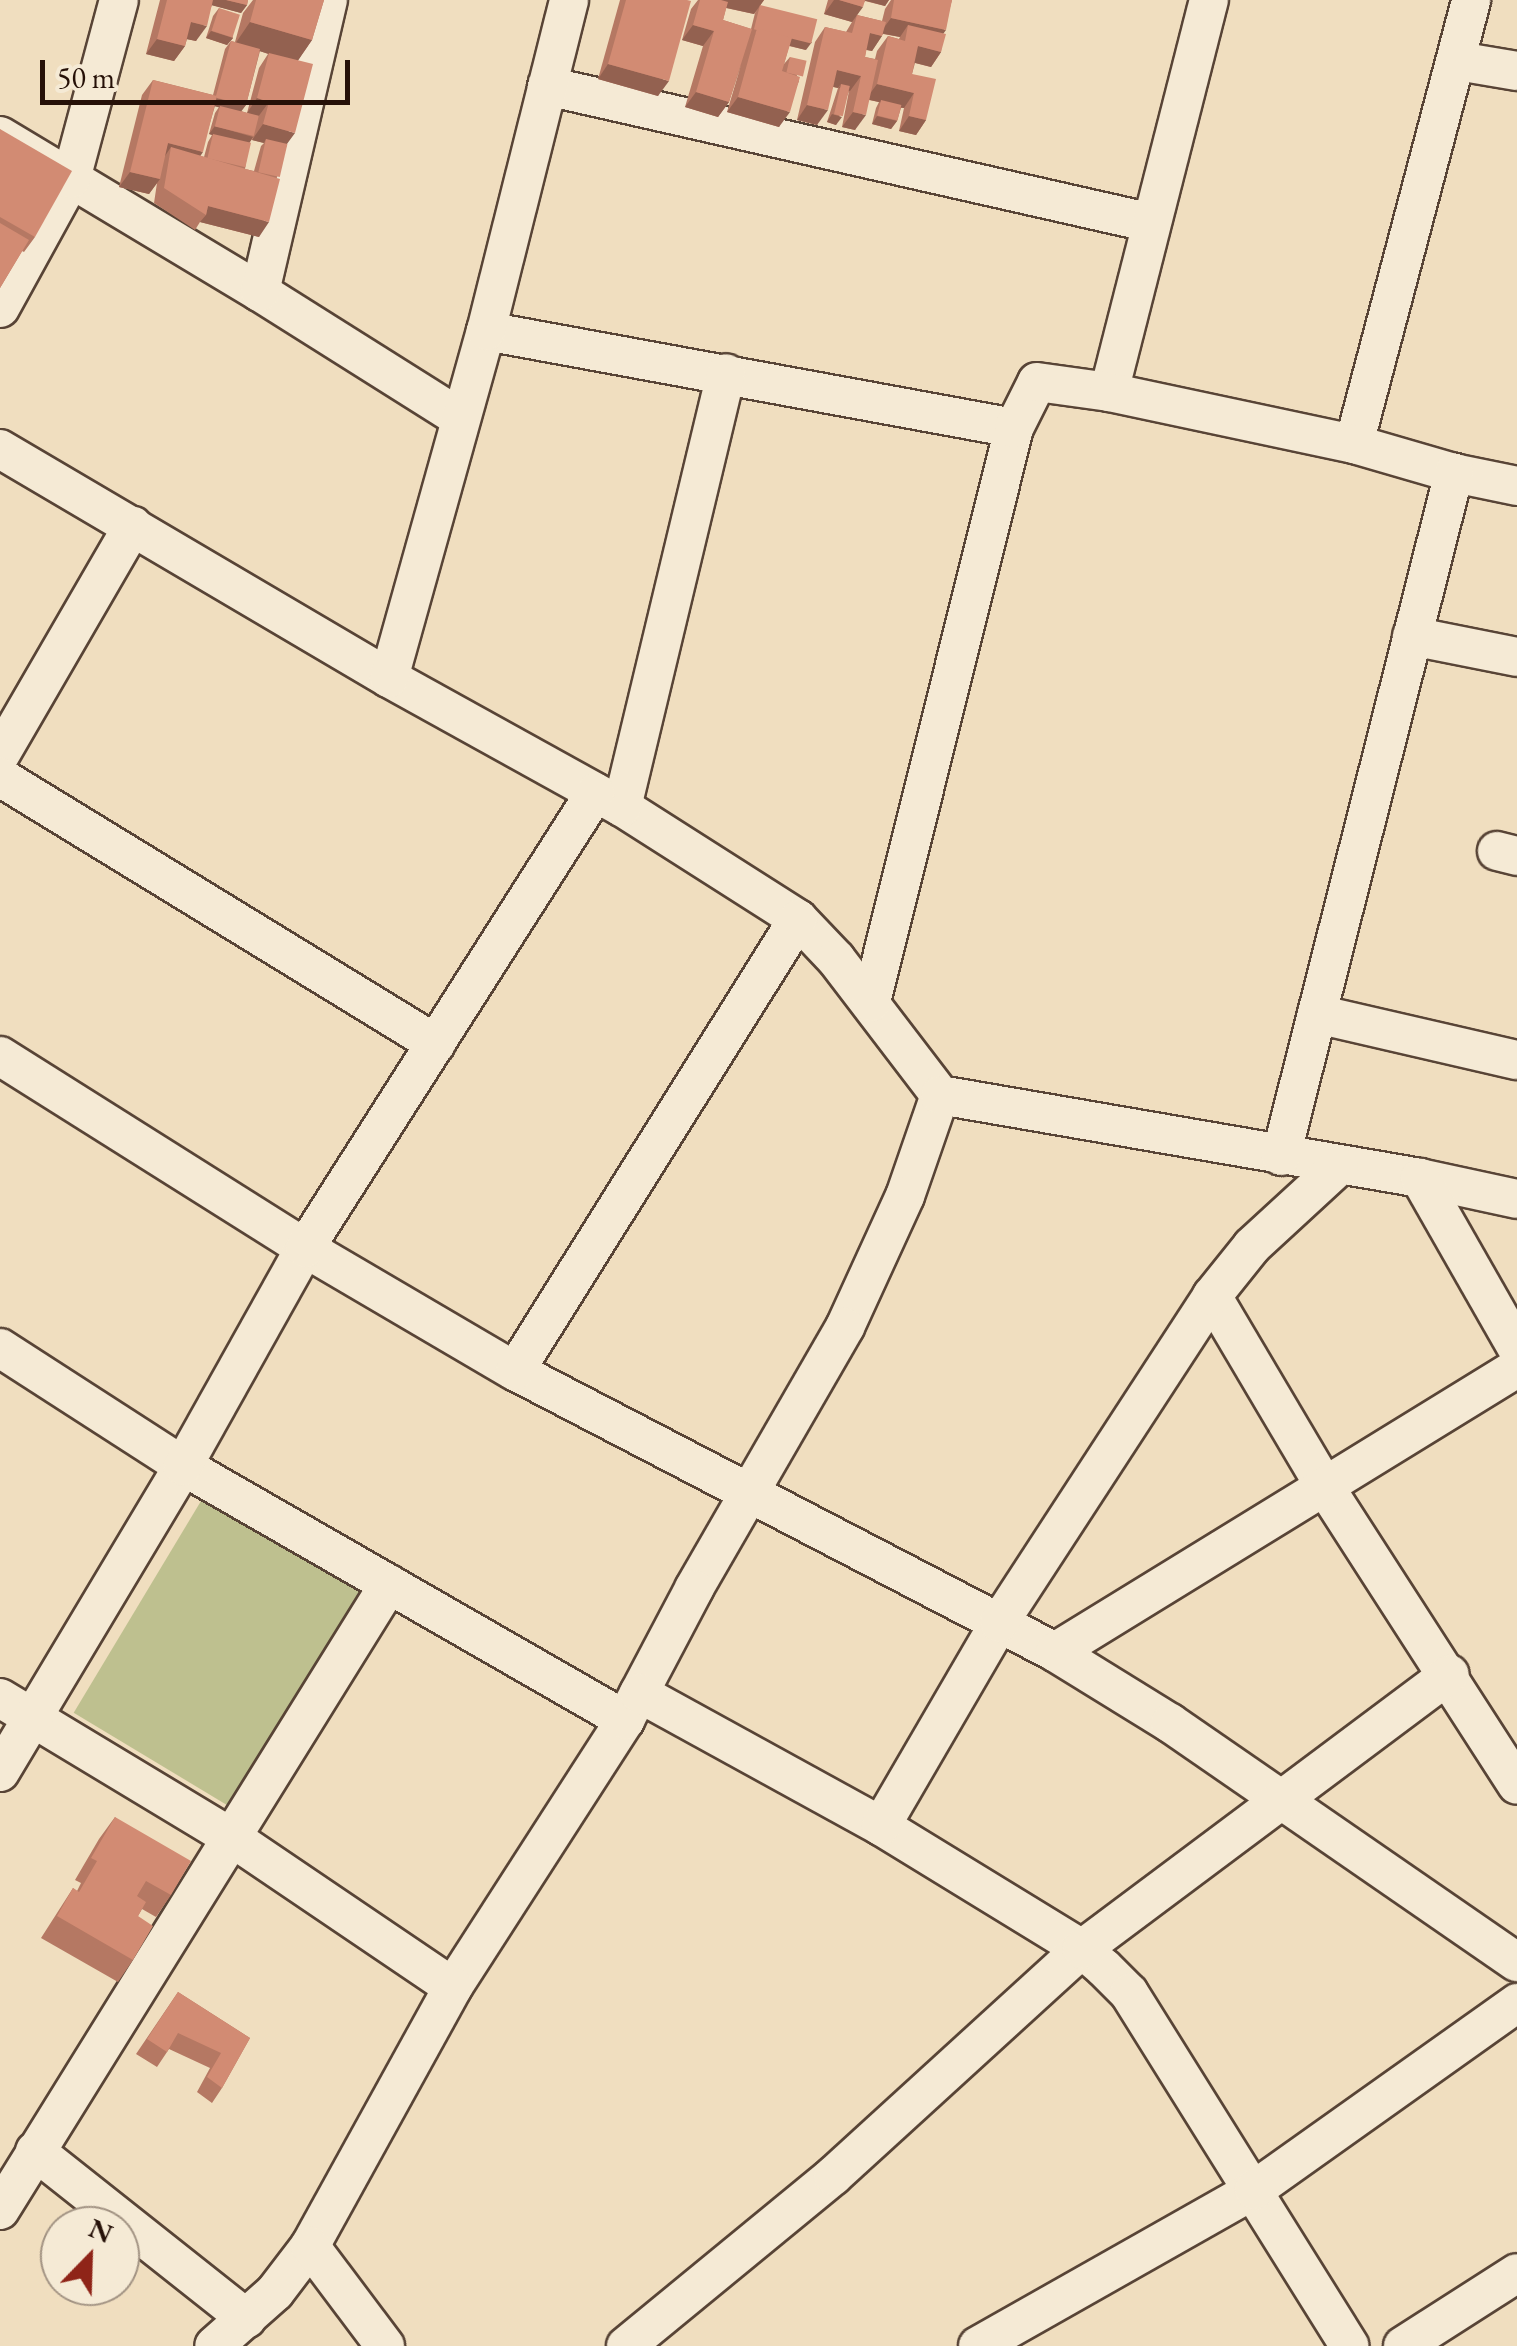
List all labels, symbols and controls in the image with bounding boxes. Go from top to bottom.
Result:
scale bar [45,40,355,102]
text: 50 m [57,58,115,97]
north arrow [40,2206,140,2306]
text: N [83,2209,118,2251]

